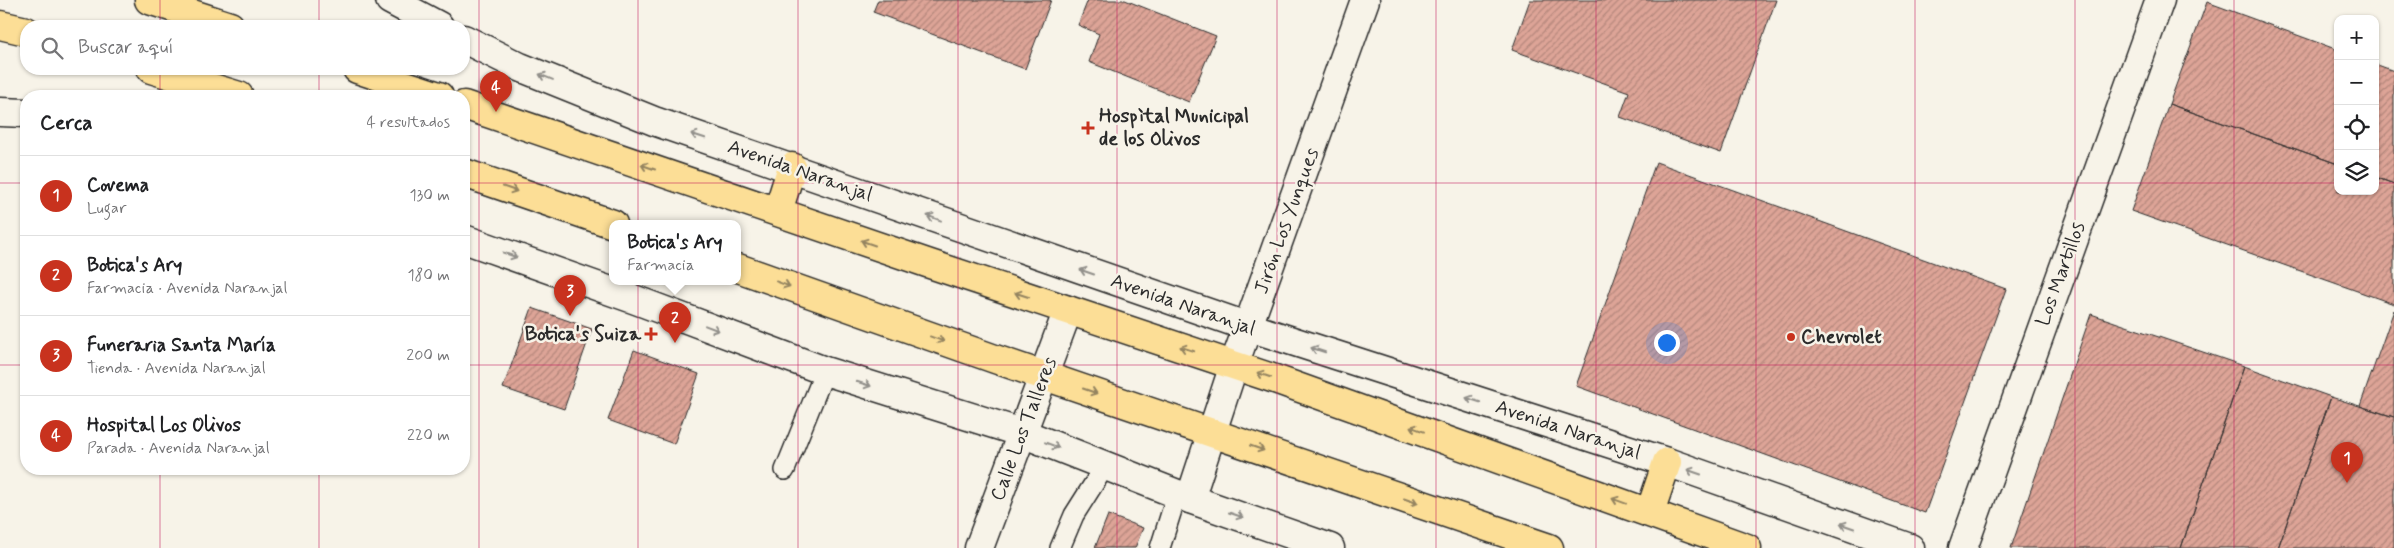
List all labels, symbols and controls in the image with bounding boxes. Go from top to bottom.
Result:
map controls [2334,15,2379,195]
button: + [2334,15,2379,60]
search box [20,20,470,75]
icon: search [38,34,66,62]
text: Buscar aquí [78,35,173,60]
button: − [2334,60,2379,105]
pin: 4 [480,71,512,112]
one-way arrow [539,72,554,82]
place label: Hospìtal Municipal de los Olivos [1099,103,1249,153]
button: locate [2334,105,2379,150]
text: Cerca [40,109,93,137]
text: 4 resultados [366,112,450,133]
marker: Hospìtal Municipal de los Olivos [1081,121,1095,135]
one-way arrow [690,130,706,140]
street label: Avenida Naranjal [724,134,876,208]
street label: Jirón Los Yunques [1248,144,1326,298]
button: layers [2334,150,2379,195]
one-way arrow [641,162,657,171]
text: Covema [87,173,149,198]
text: 1 [52,185,60,206]
text: 130 m [409,185,450,206]
one-way arrow [502,185,517,194]
text: Lugar [87,198,126,219]
one-way arrow [926,213,942,222]
street label: Los Martillos [2030,218,2092,330]
popup [609,220,741,285]
text: Botica's Ary [627,230,723,255]
one-way arrow [860,237,876,247]
one-way arrow [501,251,517,260]
text: Botica's Ary [87,253,182,278]
text: Farmacia [627,255,694,276]
text: 2 [52,265,60,286]
text: 180 m [407,265,450,286]
one-way arrow [1080,267,1095,276]
street label: Avenida Naranjal [1107,268,1259,342]
pin: 3 [554,275,586,316]
text: Farmacia · Avenida Naranjal [87,278,288,299]
one-way arrow [775,280,791,289]
one-way arrow [1015,290,1030,299]
pin: 2 [659,302,691,343]
place label: Botica's Suiza [525,321,642,348]
one-way arrow [704,324,719,333]
place label: Chevrolet [1801,324,1882,351]
marker: Botica's Suiza [645,328,657,340]
your location [1654,330,1680,356]
marker: Chevrolet [1785,331,1797,343]
text: Funeraria Santa María [87,333,276,358]
one-way arrow [928,334,944,344]
one-way arrow [1180,344,1196,354]
one-way arrow [1311,344,1327,354]
text: 3 [52,345,60,366]
text: 200 m [406,345,450,366]
street label: Calle Los Talleres [984,353,1064,505]
text: Tienda · Avenida Naranjal [87,358,266,379]
one-way arrow [1256,370,1272,379]
one-way arrow [856,379,872,389]
one-way arrow [1081,387,1097,396]
one-way arrow [1465,394,1481,404]
street label: Avenida Naranjal [1492,394,1644,466]
text: Hospital Los Olivos [87,413,241,438]
one-way arrow [1410,424,1425,433]
text: 4 [51,425,61,446]
text: 220 m [407,425,450,446]
text: Parada · Avenida Naranjal [87,438,270,459]
one-way arrow [1044,441,1059,450]
pin: 1 [2331,442,2363,483]
one-way arrow [1249,444,1265,453]
one-way arrow [1687,467,1702,476]
one-way arrow [1612,496,1628,505]
one-way arrow [1403,497,1418,506]
one-way arrow [1228,511,1243,520]
one-way arrow [1840,521,1855,530]

